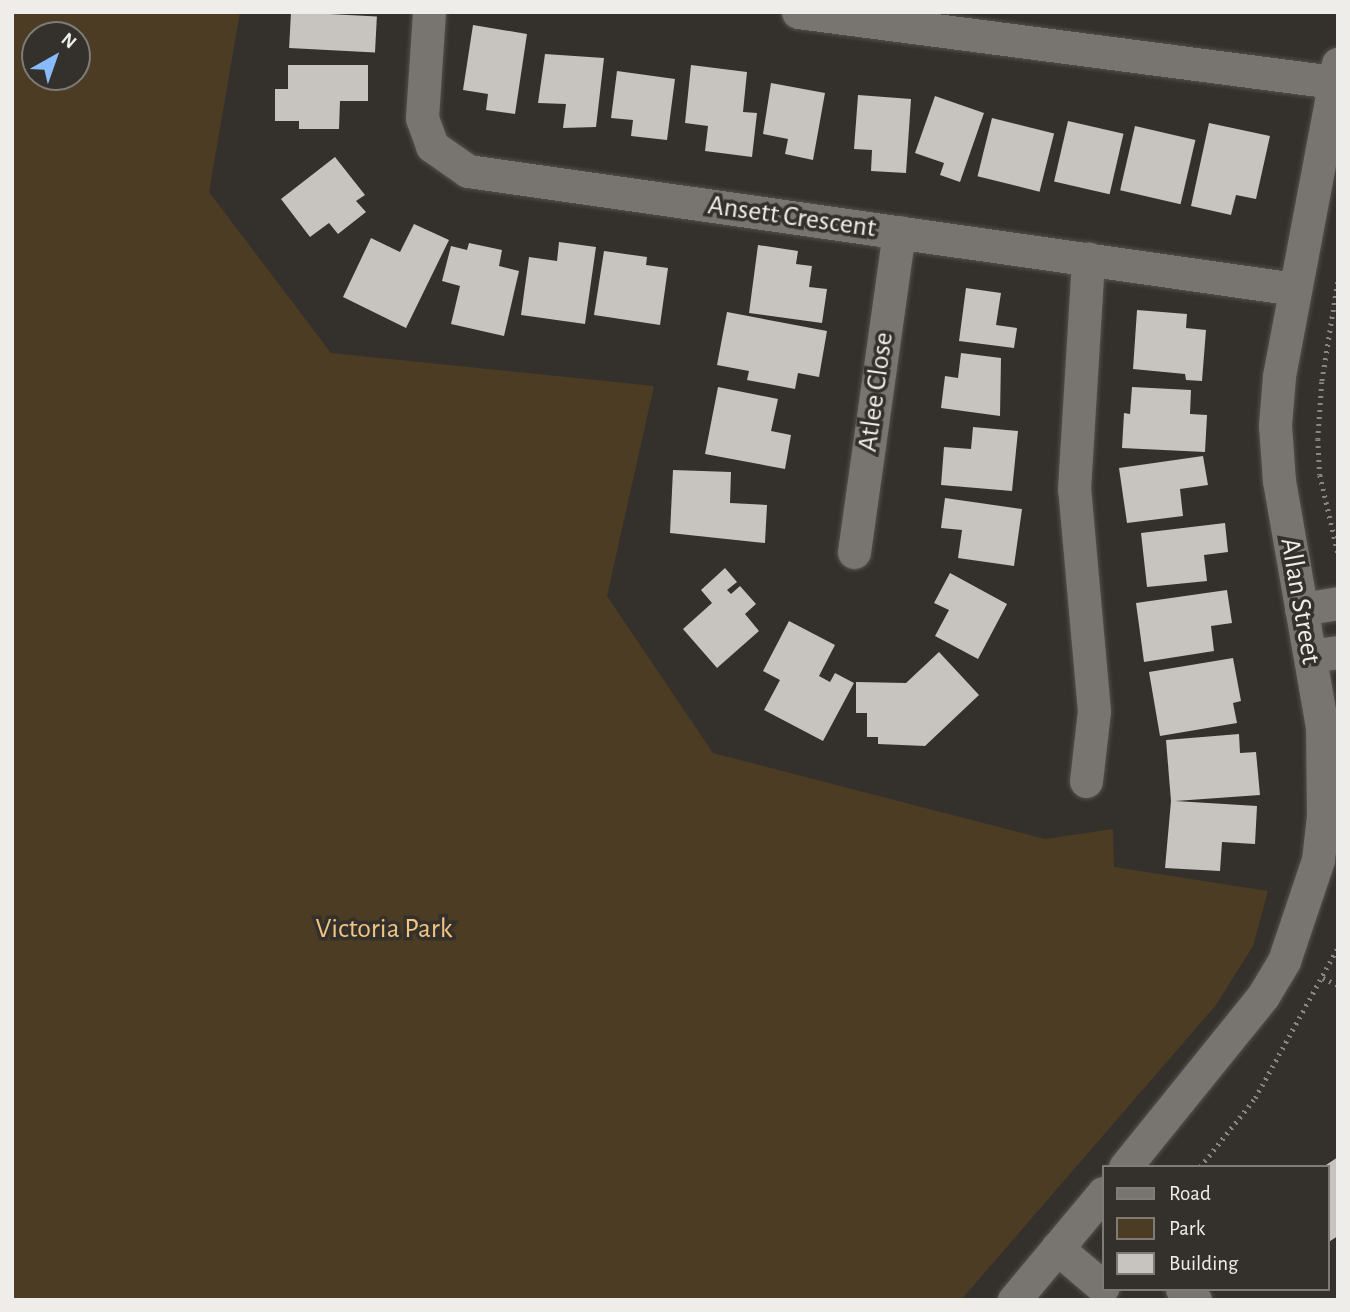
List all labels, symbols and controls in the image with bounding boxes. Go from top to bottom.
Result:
north arrow [21,21,91,91]
text: N [57,30,80,53]
street label: Ansett Crescent [706,189,878,245]
street label: Atlee Close [851,330,901,454]
street label: Allan Street [1272,535,1328,667]
park label: Victoria Park [315,912,453,946]
legend [1102,1165,1329,1291]
text: Road [1169,1183,1211,1204]
text: Park [1169,1218,1205,1239]
text: Building [1169,1253,1238,1274]

